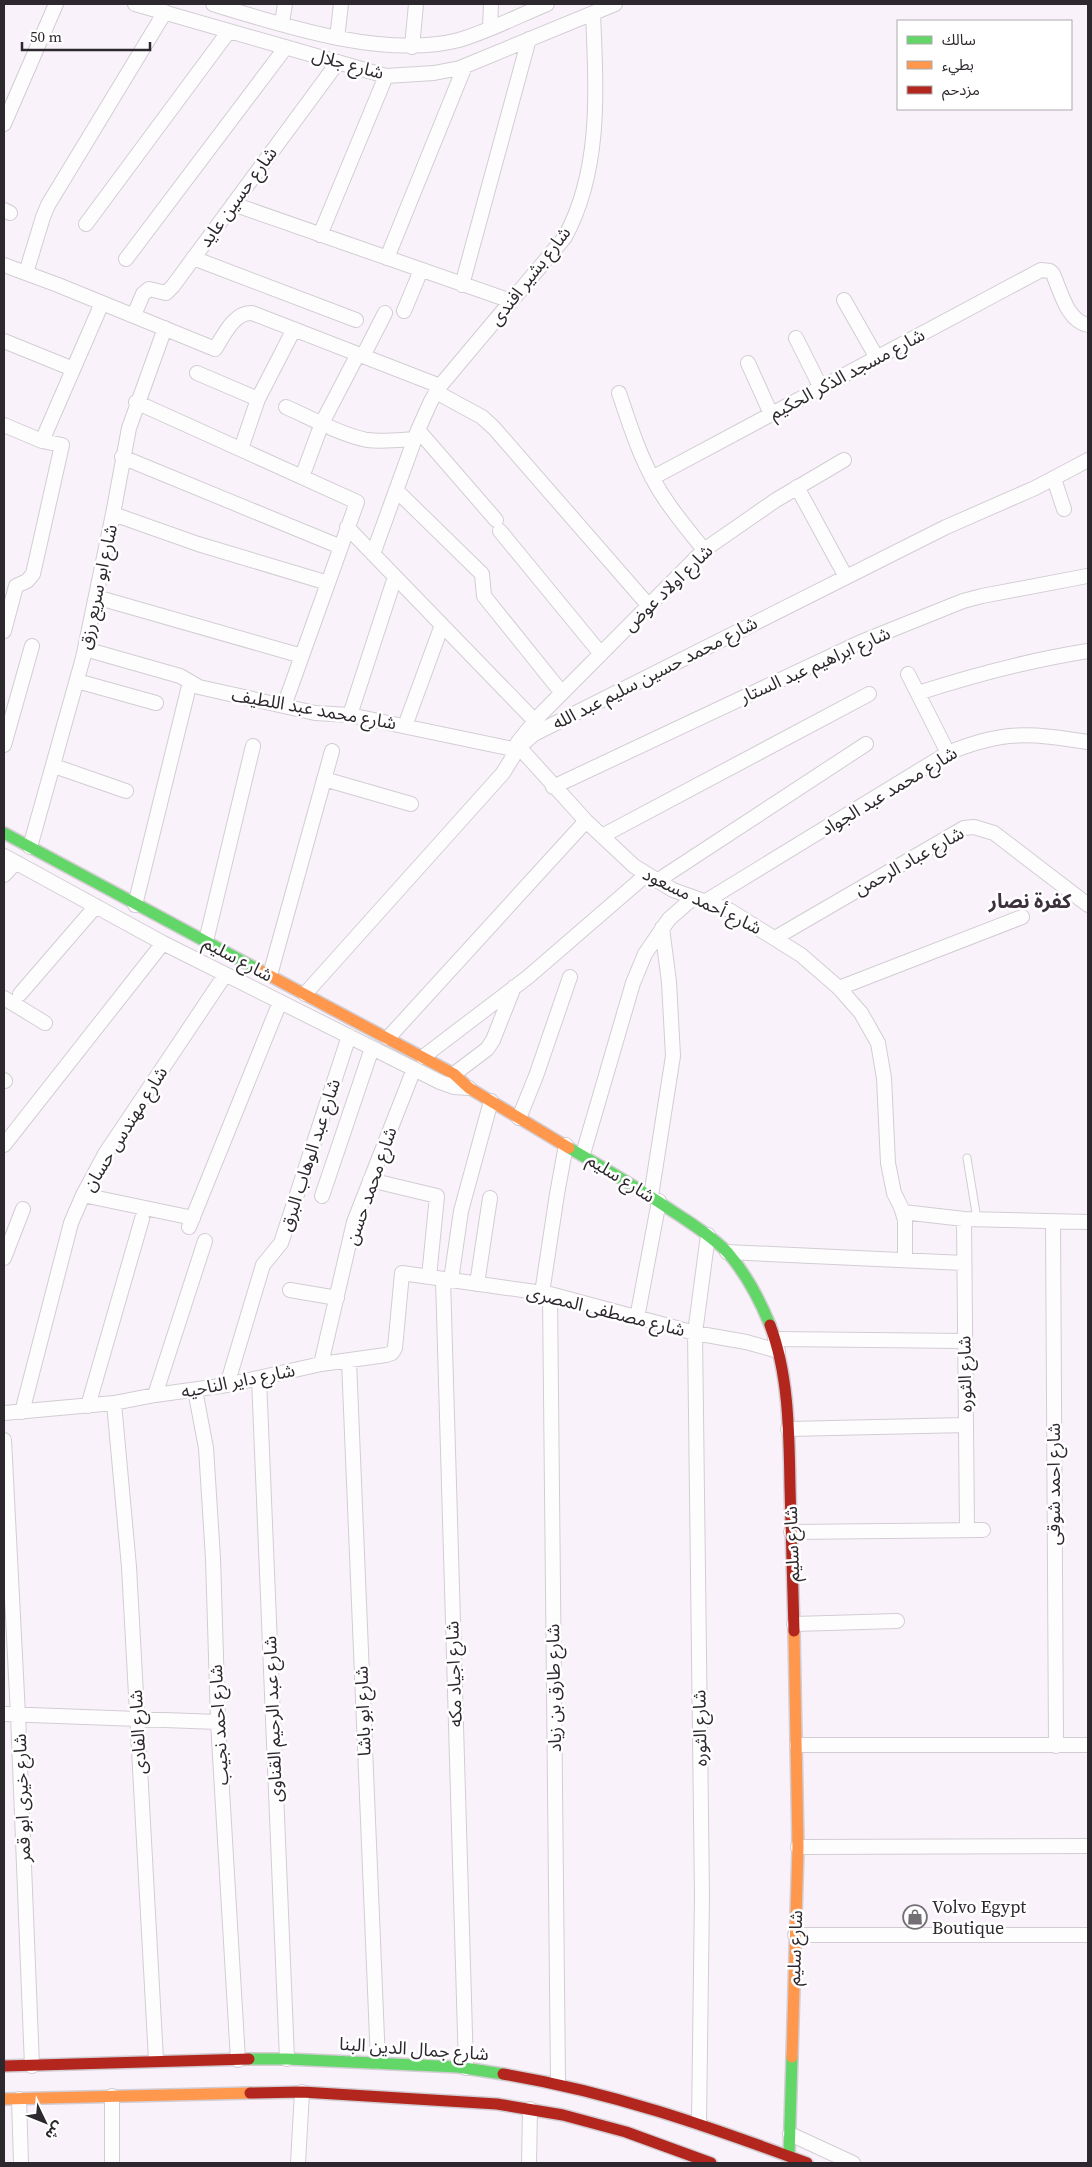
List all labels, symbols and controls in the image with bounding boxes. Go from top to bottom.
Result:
scale bar [22,20,150,52]
legend [897,20,1072,110]
text: 50 m [30,26,62,47]
text: سالك [942,29,976,50]
street label: شارع جلال [309,42,387,87]
text: بطيء [942,54,974,76]
text: مزدحم [942,79,980,101]
street label: شارع حسين عايد [193,141,284,253]
street label: شارع بشير افندى [483,221,578,332]
street label: شارع مسجد الذكر الحكيم [765,322,930,427]
street label: شارع ابو سريع رزق [72,522,125,652]
street label: شارع اولاد عوض [617,538,719,638]
street label: شارع محمد حسين سليم عبد الله [548,610,762,737]
street label: شارع ابراهيم عبد الستار [735,620,895,711]
street label: شارع محمد عبد اللطيف [229,682,398,737]
street label: شارع محمد عبد الجواد [816,740,963,843]
street label: شارع عباد الرحمن [849,820,969,903]
street label: شارع أحمد مسعود [638,861,766,942]
district label: كفرة نصار [988,887,1072,915]
street label: شارع سليم [198,930,277,989]
street label: شارع مهندس حسان [76,1061,175,1197]
street label: شارع عبد الوهاب البرق [273,1075,348,1235]
street label: شارع محمد حسن [339,1123,404,1249]
street label: شارع سليم [582,1147,660,1210]
street label: شارع مصطفى المصرى [524,1279,688,1344]
street label: شارع الثوره [951,1335,980,1413]
street label: شارع داير الناحيه [179,1357,297,1406]
street label: شارع احمد شوقى [1041,1423,1068,1545]
street label: شارع سليم [778,1506,807,1582]
street label: شارع اجياد مكه [439,1620,470,1728]
street label: شارع طارق بن زياد [540,1624,569,1752]
street label: شارع عبد الرحيم القناوى [257,1635,290,1803]
street label: شارع احمد نجيب [203,1664,236,1786]
street label: شارع ابو باشا [348,1665,379,1757]
street label: شارع الفادى [123,1689,154,1775]
street label: شارع الثوره [686,1689,715,1767]
street label: شارع خيرى ابو قمر [7,1733,38,1864]
place label: Volvo Egypt Boutique [932,1894,1026,1940]
shop icon: Volvo Egypt Boutique [902,1904,928,1930]
street label: شارع سليم [781,1910,810,1986]
street label: شارع جمال الدين البنا [338,2031,490,2068]
north arrow [20,2097,70,2147]
text: ش [41,2117,68,2145]

